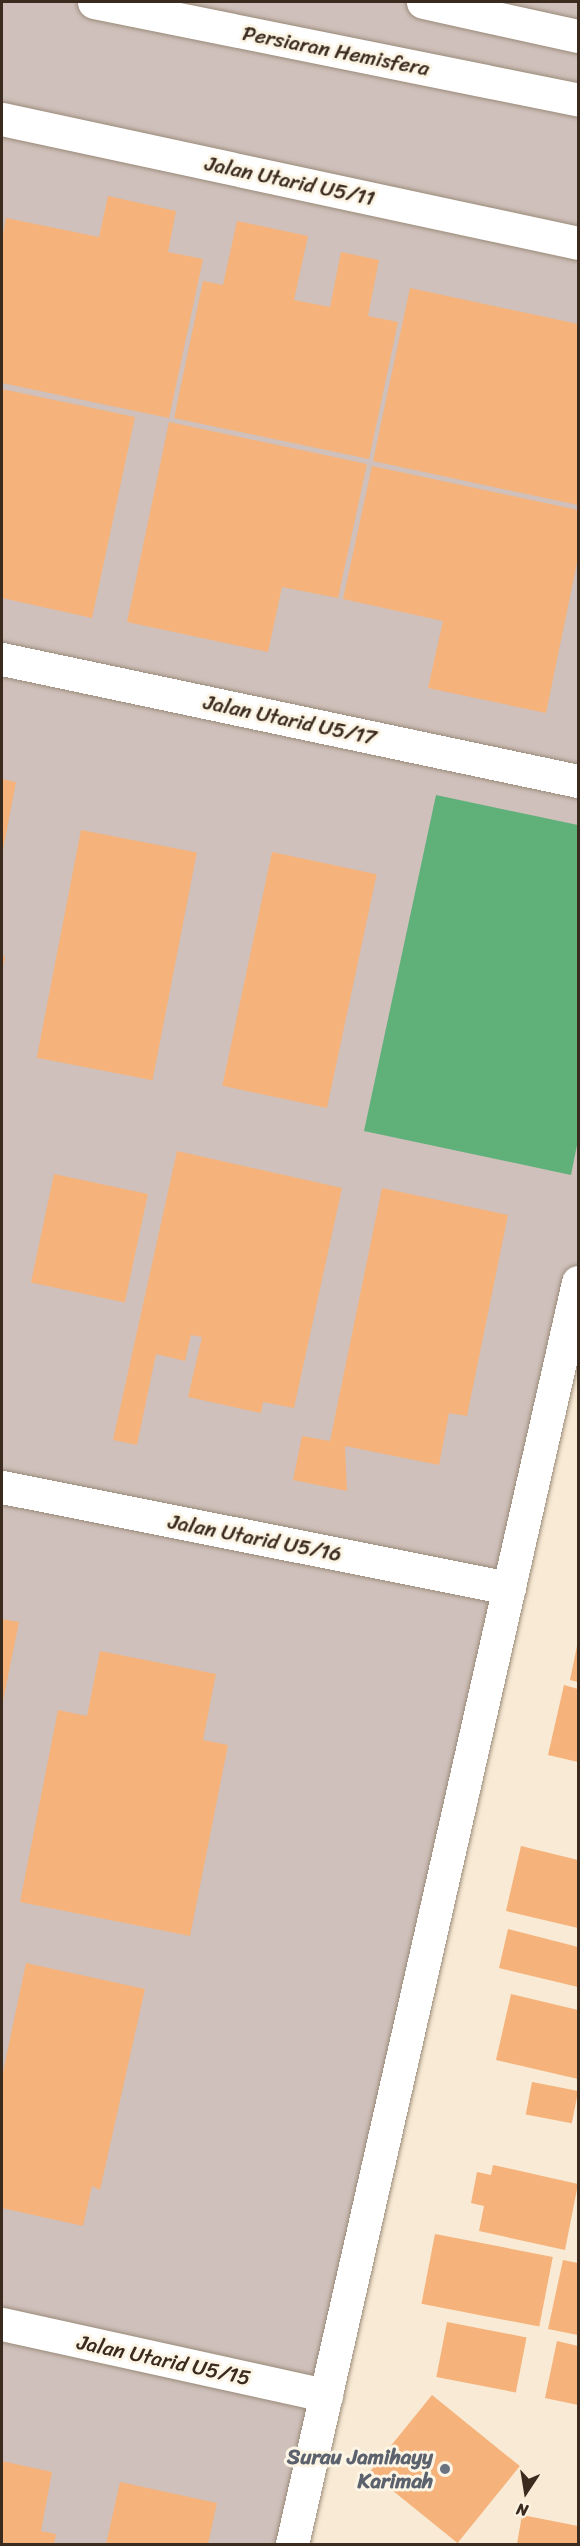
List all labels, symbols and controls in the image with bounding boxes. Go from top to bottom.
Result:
street label: Persiaran Hemisfera [240,21,432,81]
street label: Jalan Utarid U5/11 [203,151,377,211]
street label: Jalan Utarid U5/17 [201,689,379,751]
street label: Jalan Utarid U5/16 [166,1509,344,1567]
street label: Jalan Utarid U5/15 [75,2329,253,2391]
place label: Surau Jamihayy Karimah [287,2444,433,2494]
marker: Surau Jamihayy Karimah [438,2462,452,2476]
north arrow [496,2462,556,2522]
text: N [514,2495,531,2525]

